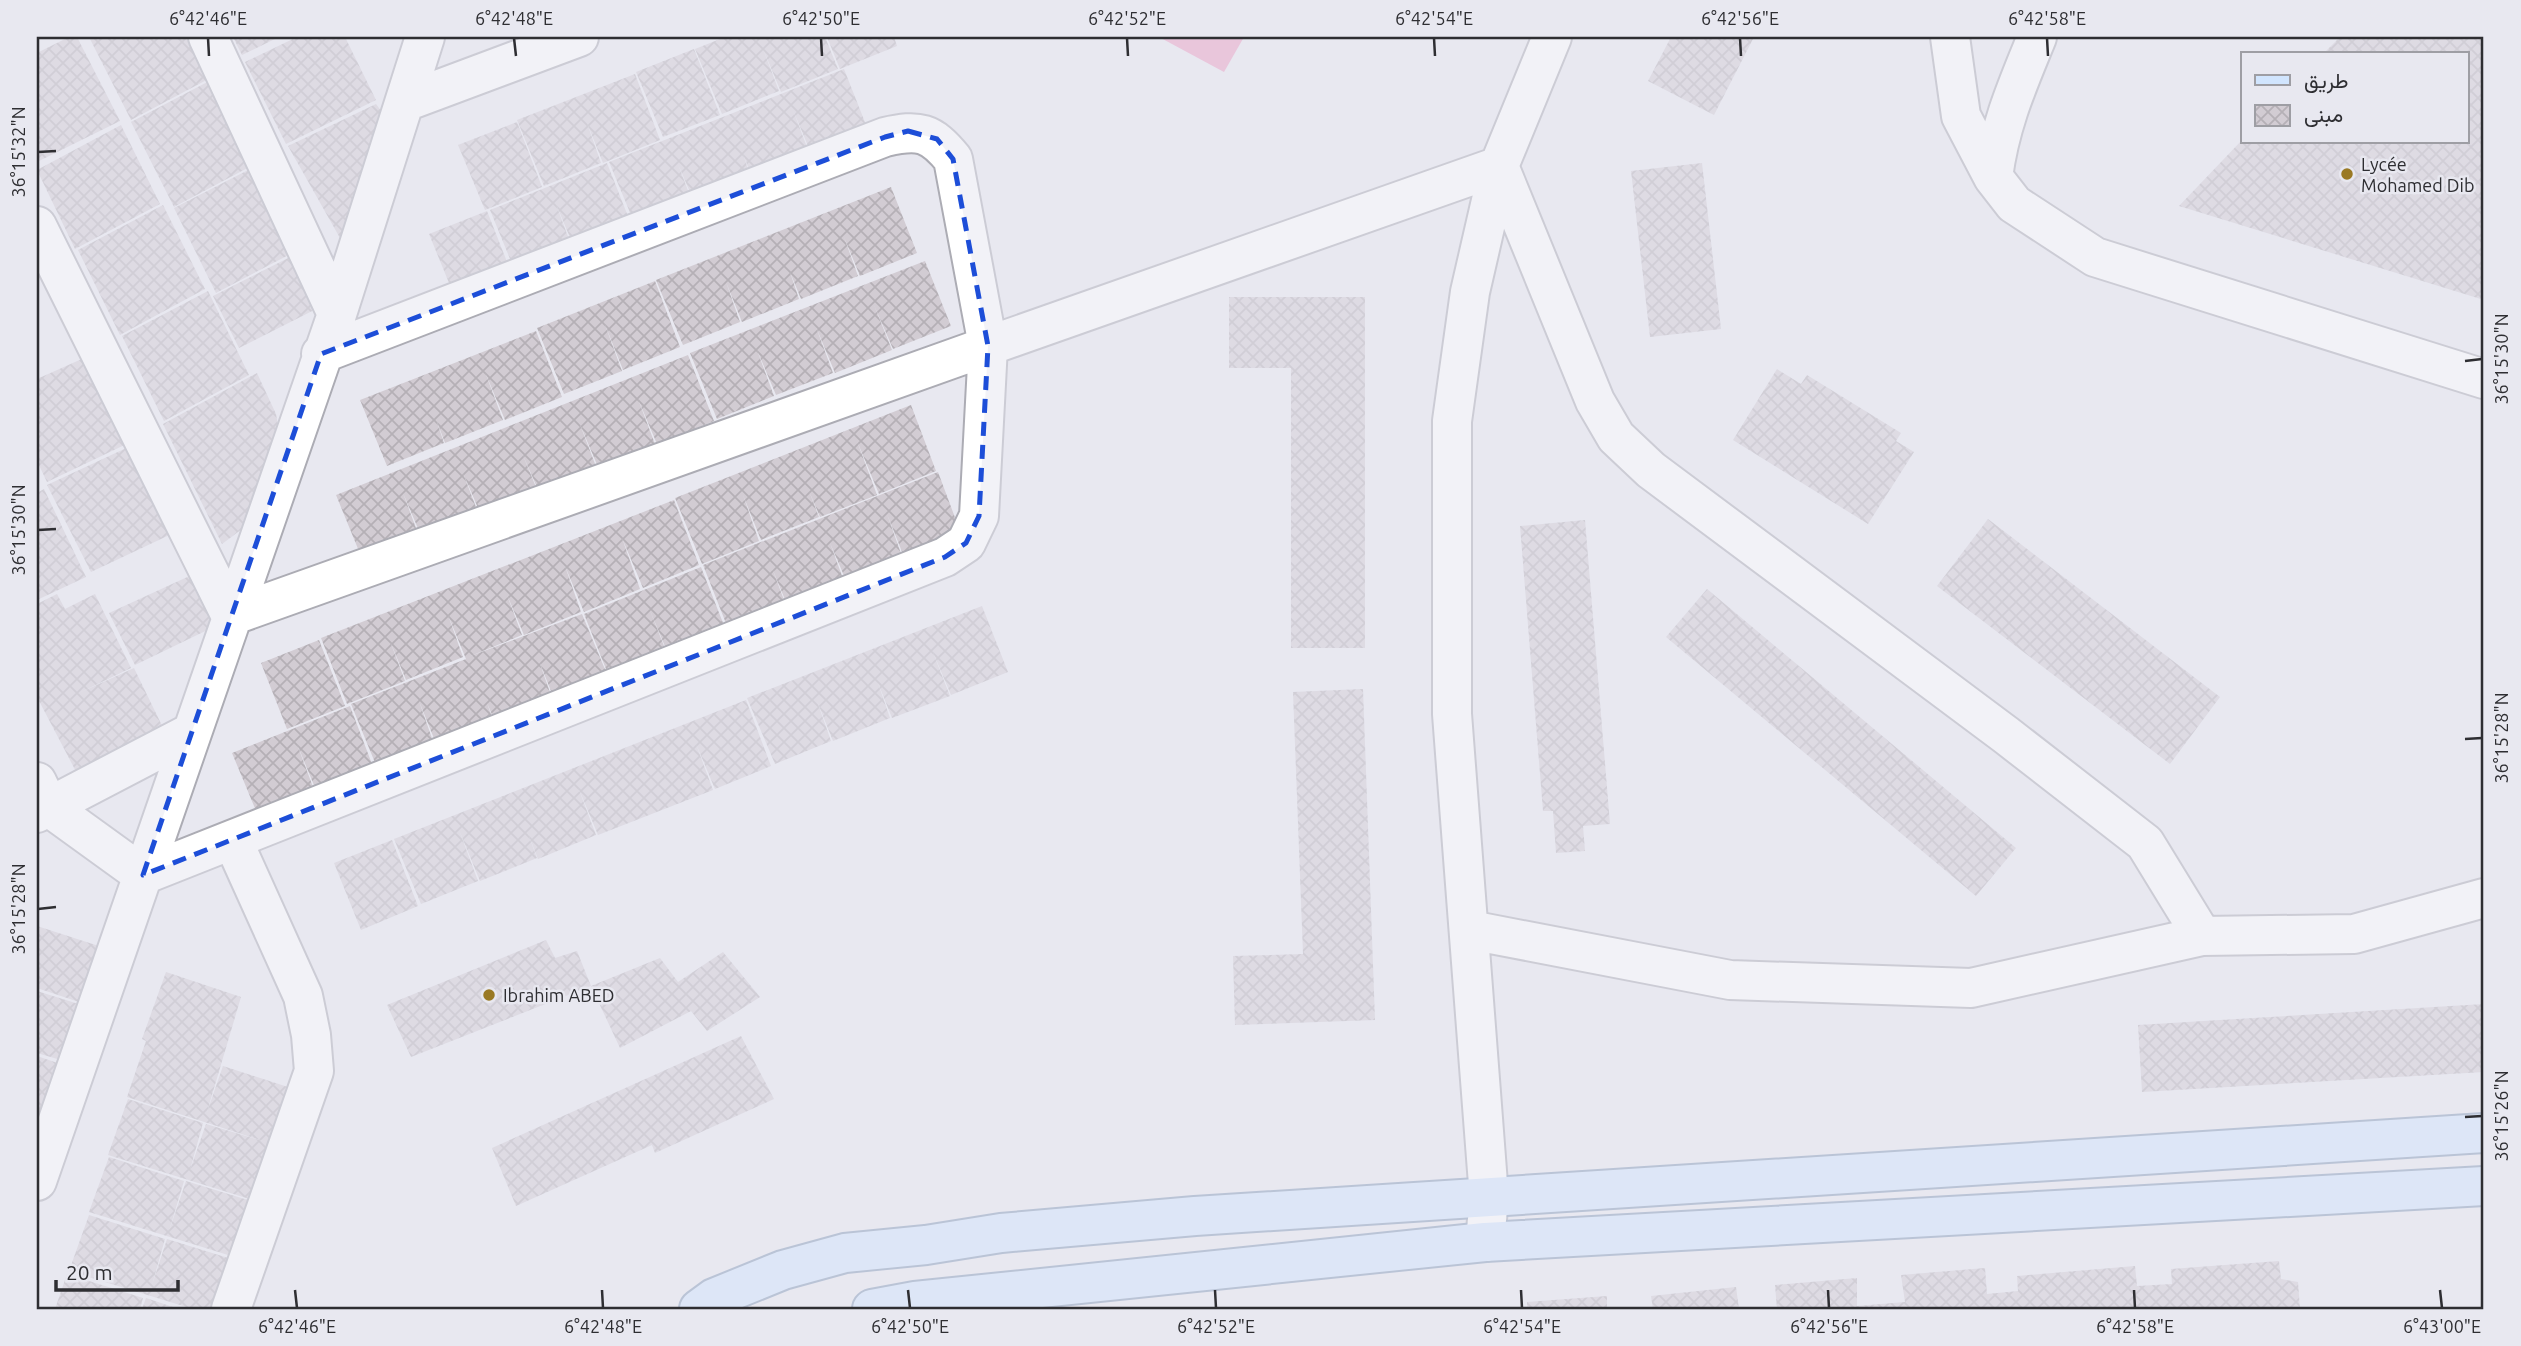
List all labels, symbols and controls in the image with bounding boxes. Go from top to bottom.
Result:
text: 6°42'46"E [169,8,247,28]
text: 6°42'48"E [475,8,553,28]
text: 6°42'50"E [782,8,860,28]
text: 6°42'52"E [1088,8,1166,28]
text: 6°42'54"E [1395,8,1473,28]
text: 6°42'56"E [1701,8,1779,28]
text: 6°42'58"E [2008,8,2086,28]
legend [2241,52,2468,144]
text: طريق [2304,68,2349,94]
text: مبنى [2304,102,2343,127]
text: 36°15'32"N [8,106,28,198]
place label: Lycée Mohamed Dib [2361,154,2474,195]
marker: Lycée Mohamed Dib [2339,166,2355,182]
text: 36°15'30"N [2491,313,2511,405]
text: 36°15'30"N [8,484,28,576]
text: 36°15'28"N [2491,692,2511,784]
text: 36°15'28"N [8,863,28,955]
place label: Ibrahim ABED [503,985,614,1005]
marker: Ibrahim ABED [481,987,497,1003]
text: 36°15'26"N [2491,1070,2511,1162]
scale bar [56,1248,178,1292]
text: 20 m [66,1260,113,1284]
text: 6°42'46"E [258,1316,336,1336]
text: 6°42'48"E [564,1316,642,1336]
text: 6°42'50"E [871,1316,949,1336]
text: 6°42'52"E [1177,1316,1255,1336]
text: 6°42'54"E [1483,1316,1561,1336]
text: 6°42'56"E [1790,1316,1868,1336]
text: 6°42'58"E [2096,1316,2174,1336]
text: 6°43'00"E [2403,1316,2481,1336]

